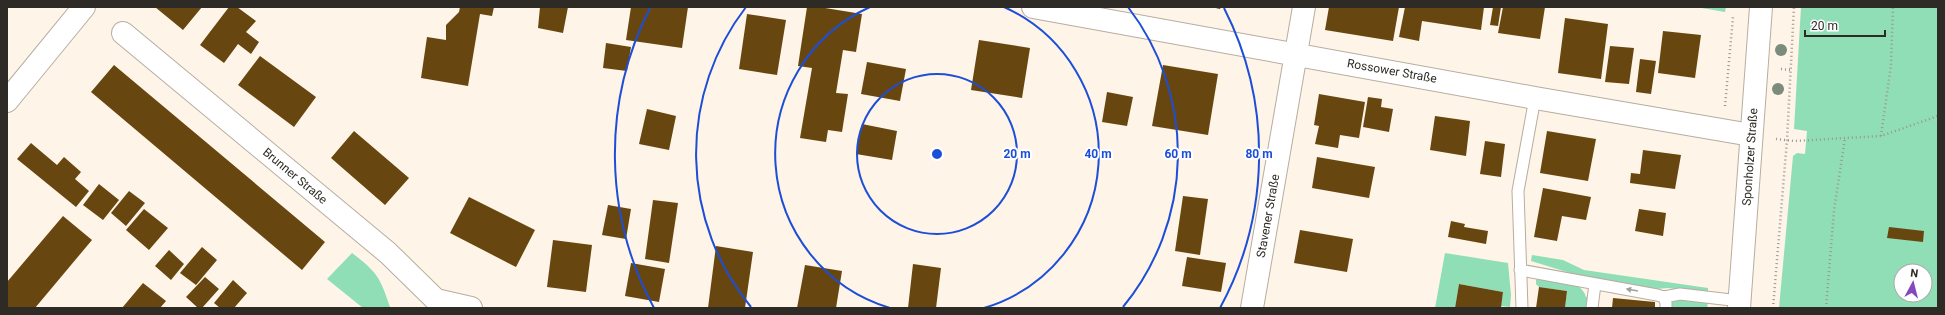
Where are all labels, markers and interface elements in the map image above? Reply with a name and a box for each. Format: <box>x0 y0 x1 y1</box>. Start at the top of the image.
scale bar <box>1805 12 1885 38</box>
text: 20 m <box>1811 19 1838 33</box>
street label: Rossower Straße <box>1346 56 1438 86</box>
street label: Sponholzer Straße <box>1740 108 1760 206</box>
street label: Brunner Straße <box>260 145 330 207</box>
centre of rings <box>930 147 944 161</box>
text: 20 m <box>1003 147 1031 161</box>
text: 40 m <box>1084 147 1112 161</box>
text: 60 m <box>1164 147 1192 161</box>
text: 80 m <box>1245 147 1273 161</box>
street label: Stavener Straße <box>1254 173 1282 259</box>
north arrow <box>1893 263 1933 303</box>
text: N <box>1910 267 1919 281</box>
one-way arrow <box>1626 287 1638 293</box>

